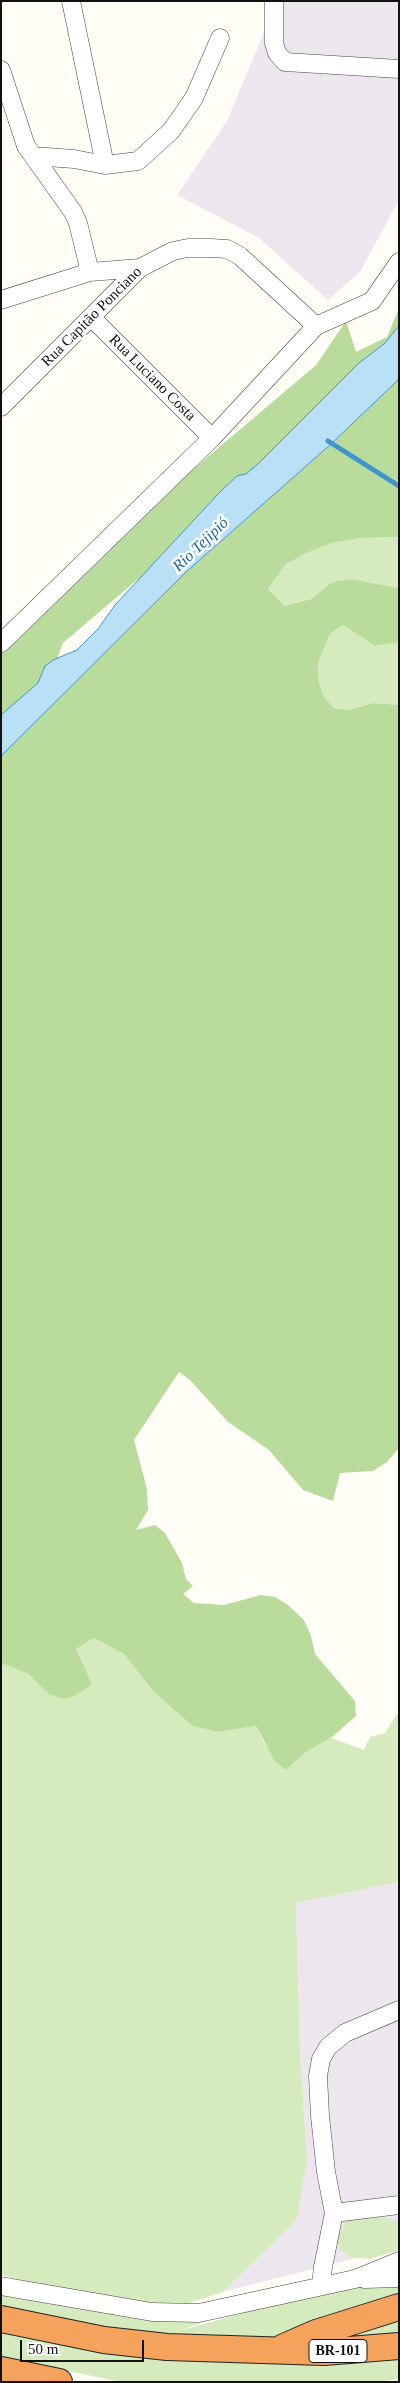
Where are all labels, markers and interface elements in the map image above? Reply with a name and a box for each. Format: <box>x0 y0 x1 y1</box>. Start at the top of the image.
street label: Rua Capitão Ponciano <box>38 263 146 371</box>
street label: Rua Luciano Costa <box>105 331 199 425</box>
water label: Rio Tejipió <box>169 514 233 576</box>
scale bar <box>22 2330 146 2362</box>
road number: BR-101 <box>309 2340 367 2362</box>
text: 50 m <box>28 2341 58 2357</box>

